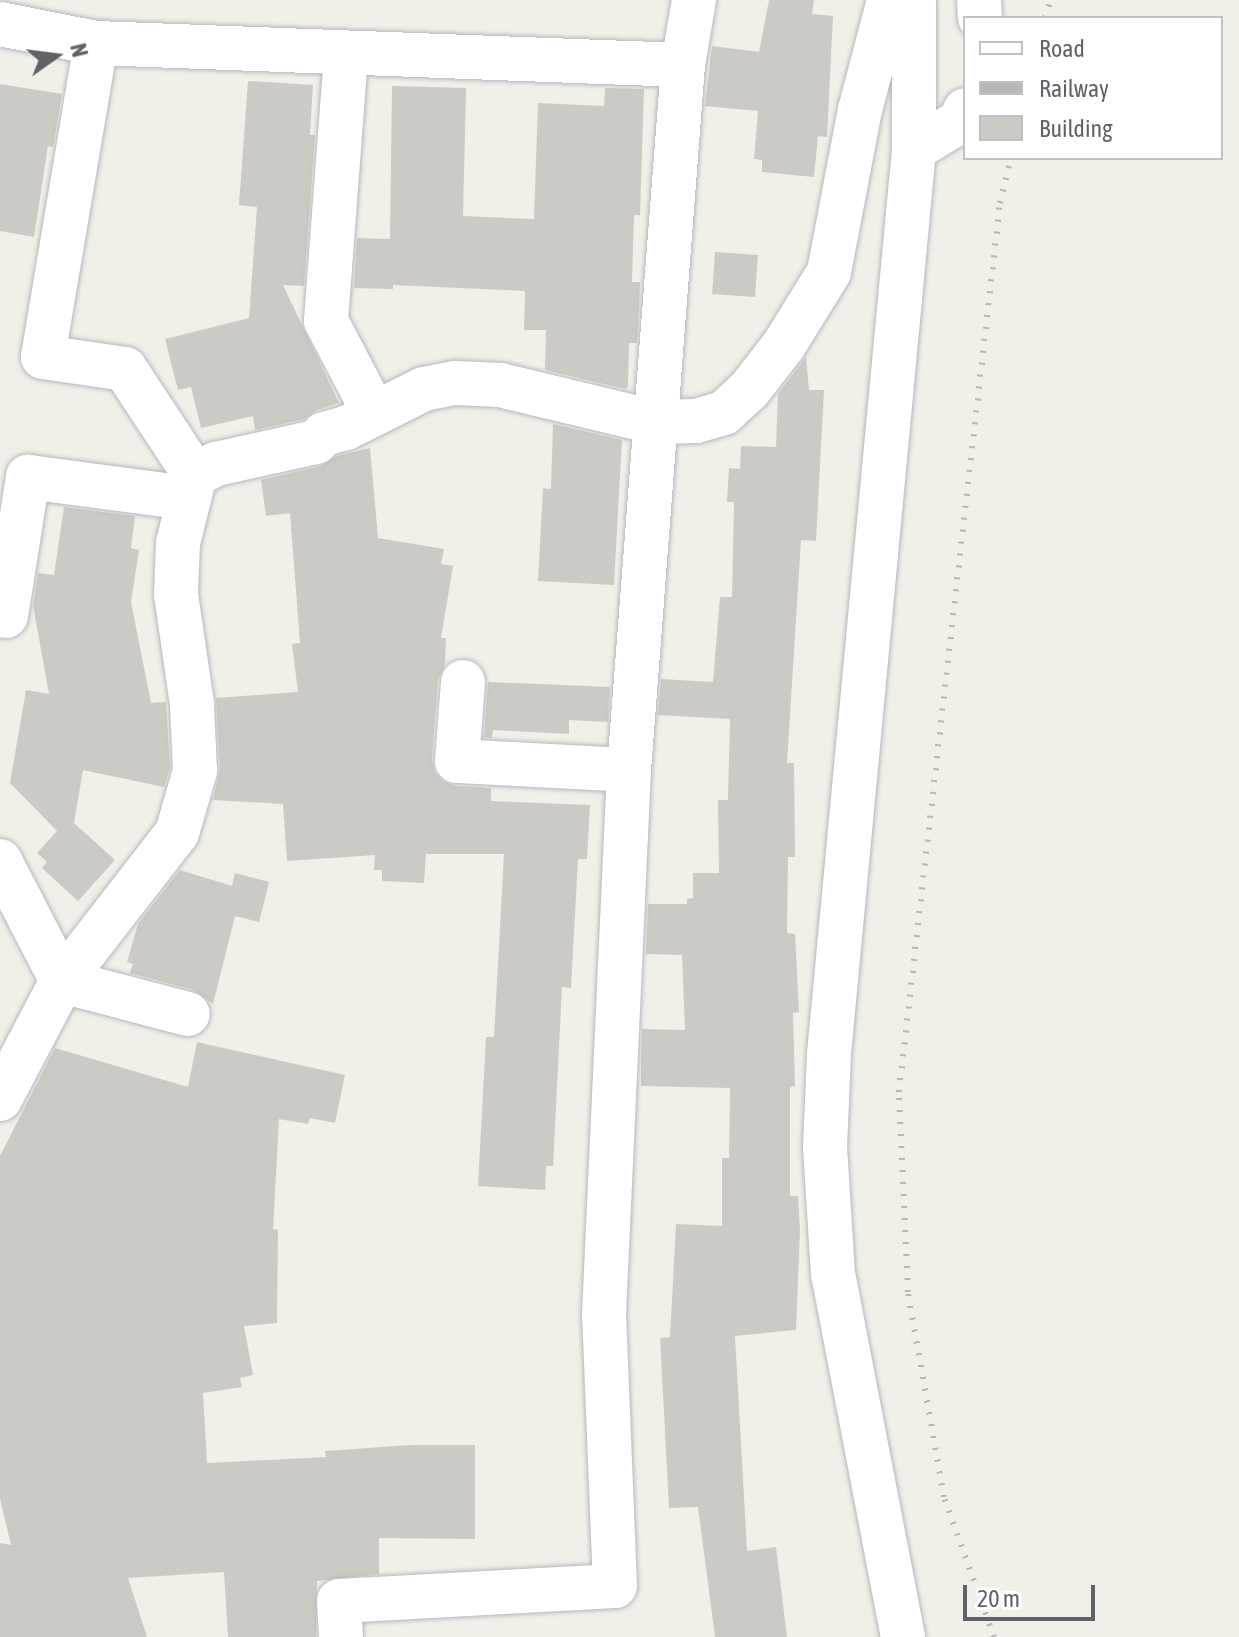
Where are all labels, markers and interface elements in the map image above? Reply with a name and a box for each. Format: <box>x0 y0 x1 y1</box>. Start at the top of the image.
north arrow <box>16 16 96 96</box>
legend <box>963 16 1223 160</box>
text: Road <box>1039 35 1085 62</box>
text: N <box>65 41 93 60</box>
text: Railway <box>1039 75 1109 102</box>
text: Building <box>1039 115 1112 142</box>
scale bar <box>967 1569 1099 1619</box>
text: 20 m <box>977 1585 1020 1612</box>

